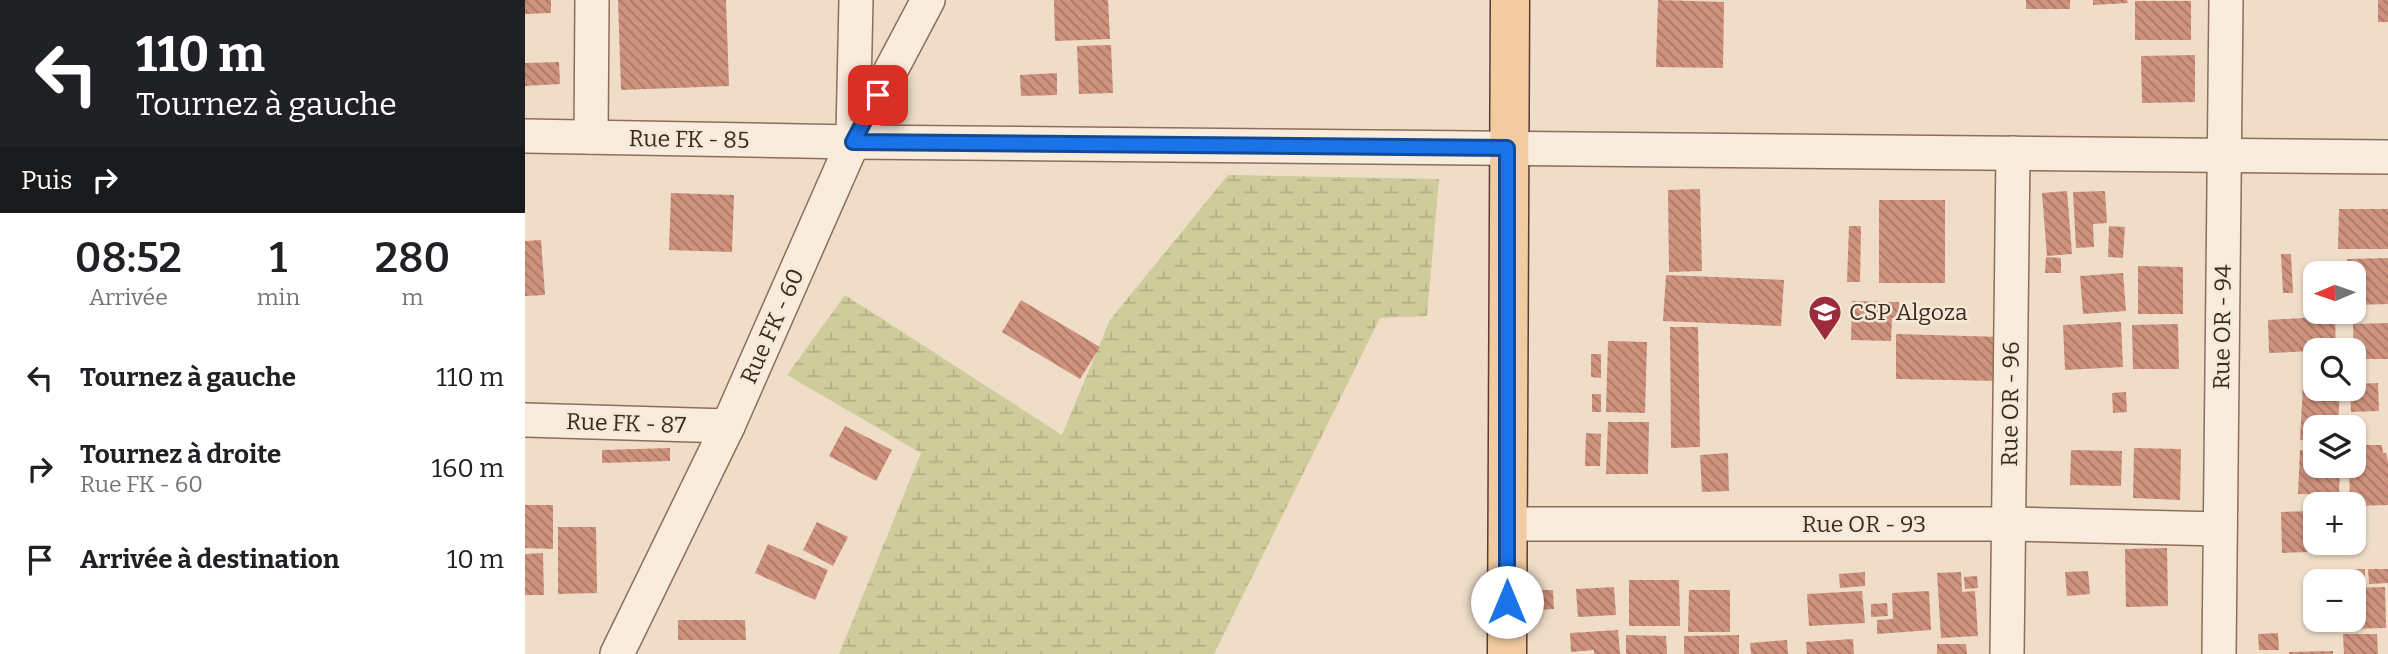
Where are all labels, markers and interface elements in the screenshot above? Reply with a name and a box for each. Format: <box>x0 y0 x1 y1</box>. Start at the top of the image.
text: 110 m <box>136 25 265 84</box>
icon: left <box>21 28 112 119</box>
pin <box>848 65 908 125</box>
icon: arrive <box>859 76 897 114</box>
text: Tournez à gauche <box>136 85 397 123</box>
street label: Rue FK - 85 <box>628 124 750 154</box>
icon: right <box>86 161 124 199</box>
text: Puis <box>21 165 72 196</box>
text: 08:52 <box>75 233 182 283</box>
text: 1 <box>269 233 287 283</box>
text: 280 <box>375 233 450 283</box>
north arrow <box>2303 261 2366 324</box>
map controls <box>2303 261 2366 632</box>
street label: Rue FK - 60 <box>734 264 810 388</box>
street label: Rue OR - 94 <box>2207 264 2237 390</box>
text: Arrivée <box>89 283 168 311</box>
text: min <box>257 283 300 311</box>
text: m <box>402 283 423 311</box>
school or university icon: CSP Algoza <box>1806 293 1844 342</box>
place label: CSP Algoza <box>1849 298 1968 326</box>
button: search <box>2303 338 2366 401</box>
street label: Rue OR - 96 <box>1995 341 2025 467</box>
icon: left <box>21 359 59 397</box>
text: Tournez à gauche <box>80 362 296 393</box>
text: 110 m <box>436 362 504 393</box>
street label: Rue FK - 87 <box>566 407 687 439</box>
button: layers <box>2303 415 2366 478</box>
text: Tournez à droite <box>80 439 281 470</box>
icon: right <box>21 450 59 488</box>
text: 160 m <box>432 453 504 484</box>
text: Rue FK - 60 <box>80 470 203 498</box>
button: + <box>2303 492 2366 555</box>
street label: Rue OR - 93 <box>1802 510 1926 538</box>
icon: arrive <box>21 541 59 579</box>
text: Arrivée à destination <box>80 544 339 575</box>
text: 10 m <box>447 544 504 575</box>
position arrow <box>1470 565 1544 639</box>
button: − <box>2303 569 2366 632</box>

